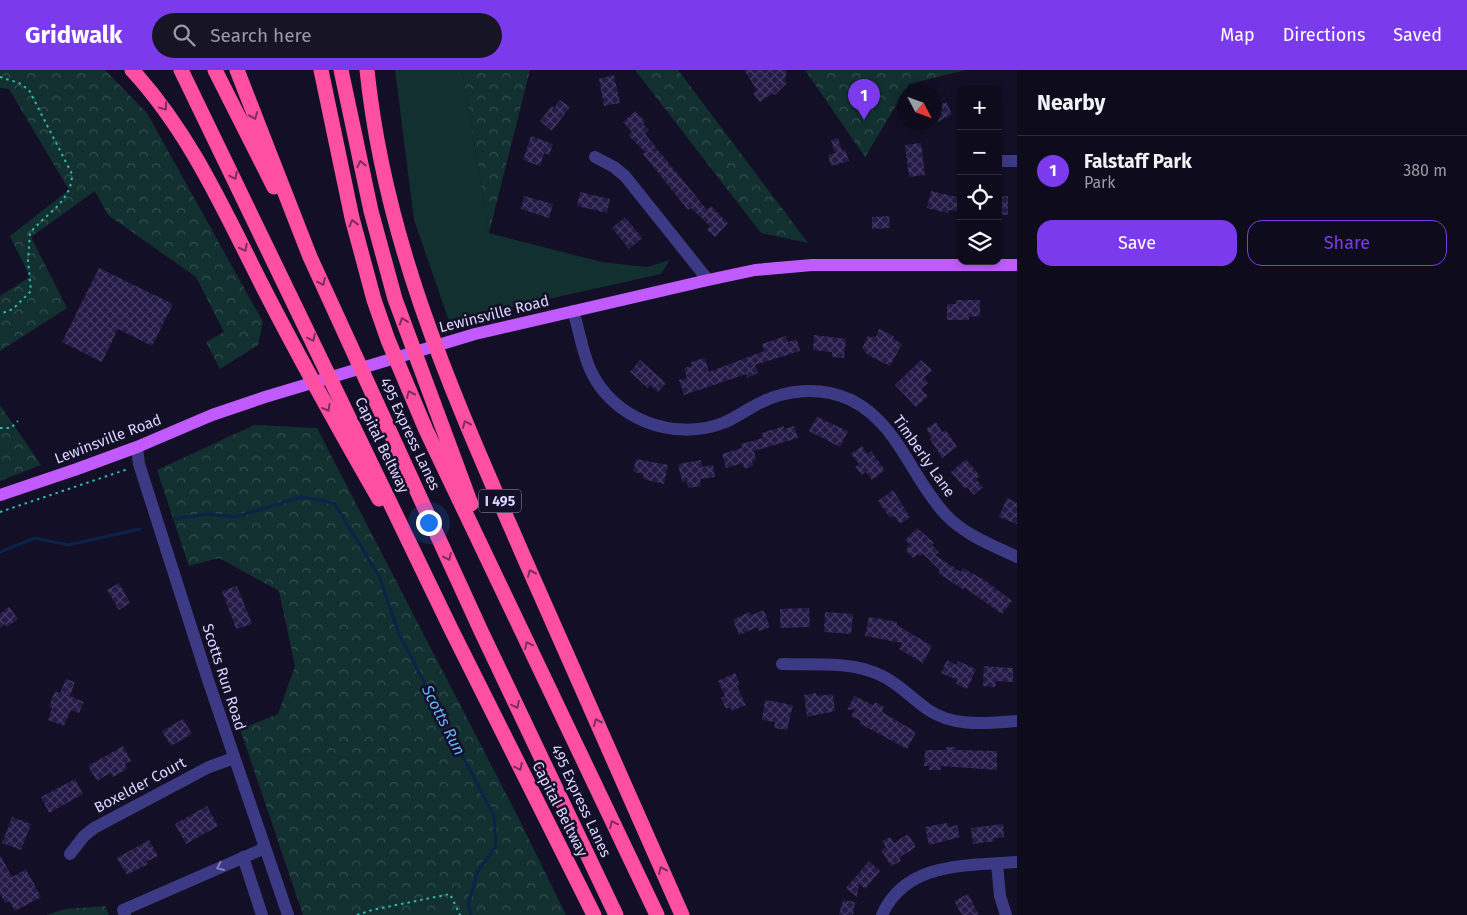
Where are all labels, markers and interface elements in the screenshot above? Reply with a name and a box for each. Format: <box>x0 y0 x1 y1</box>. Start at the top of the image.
search box <box>152 13 502 58</box>
text: Gridwalk <box>25 21 122 49</box>
icon: search <box>170 21 198 49</box>
text: Search here <box>210 24 312 47</box>
text: Map <box>1220 24 1255 46</box>
text: Directions <box>1283 24 1365 46</box>
text: Saved <box>1393 24 1442 46</box>
pin: 1 <box>848 79 880 120</box>
north arrow <box>897 85 942 130</box>
map controls <box>957 85 1002 265</box>
button: + <box>957 85 1002 130</box>
text: Nearby <box>1037 90 1105 116</box>
one-way arrow <box>158 101 166 110</box>
one-way arrow <box>249 111 259 119</box>
button: − <box>957 130 1002 175</box>
text: Falstaff Park <box>1084 150 1192 173</box>
one-way arrow <box>356 160 367 168</box>
text: 1 <box>1049 161 1057 180</box>
text: 380 m <box>1403 161 1447 180</box>
one-way arrow <box>227 171 238 180</box>
text: Park <box>1084 173 1116 192</box>
button: locate <box>957 175 1002 220</box>
one-way arrow <box>348 219 359 228</box>
button: layers <box>957 220 1002 265</box>
button: Save <box>1037 220 1237 266</box>
button: Share <box>1247 220 1447 266</box>
one-way arrow <box>237 243 248 252</box>
one-way arrow <box>316 277 326 286</box>
street label: Lewinsville Road <box>437 292 551 336</box>
one-way arrow <box>399 317 409 326</box>
one-way arrow <box>306 333 316 342</box>
street label: 495 Express Lanes <box>376 375 444 493</box>
one-way arrow <box>405 390 416 399</box>
street label: Capital Beltway <box>351 394 413 496</box>
one-way arrow <box>321 402 331 411</box>
street label: Lewinsville Road <box>52 410 164 468</box>
street label: Timberly Lane <box>889 412 959 500</box>
one-way arrow <box>461 420 472 429</box>
road number: I 495 <box>479 490 521 512</box>
your location <box>416 510 442 536</box>
one-way arrow <box>441 552 452 561</box>
one-way arrow <box>527 569 538 578</box>
street label: Scotts Run Road <box>198 622 250 732</box>
one-way arrow <box>524 641 534 650</box>
water label: Scotts Run <box>417 681 469 758</box>
one-way arrow <box>510 700 520 709</box>
one-way arrow <box>592 718 603 727</box>
street label: 495 Express Lanes <box>547 742 615 860</box>
street label: Boxelder Court <box>91 753 189 817</box>
street label: Capital Beltway <box>528 758 592 860</box>
one-way arrow <box>513 762 523 771</box>
one-way arrow <box>609 820 619 829</box>
one-way arrow <box>216 861 225 871</box>
one-way arrow <box>658 866 669 875</box>

